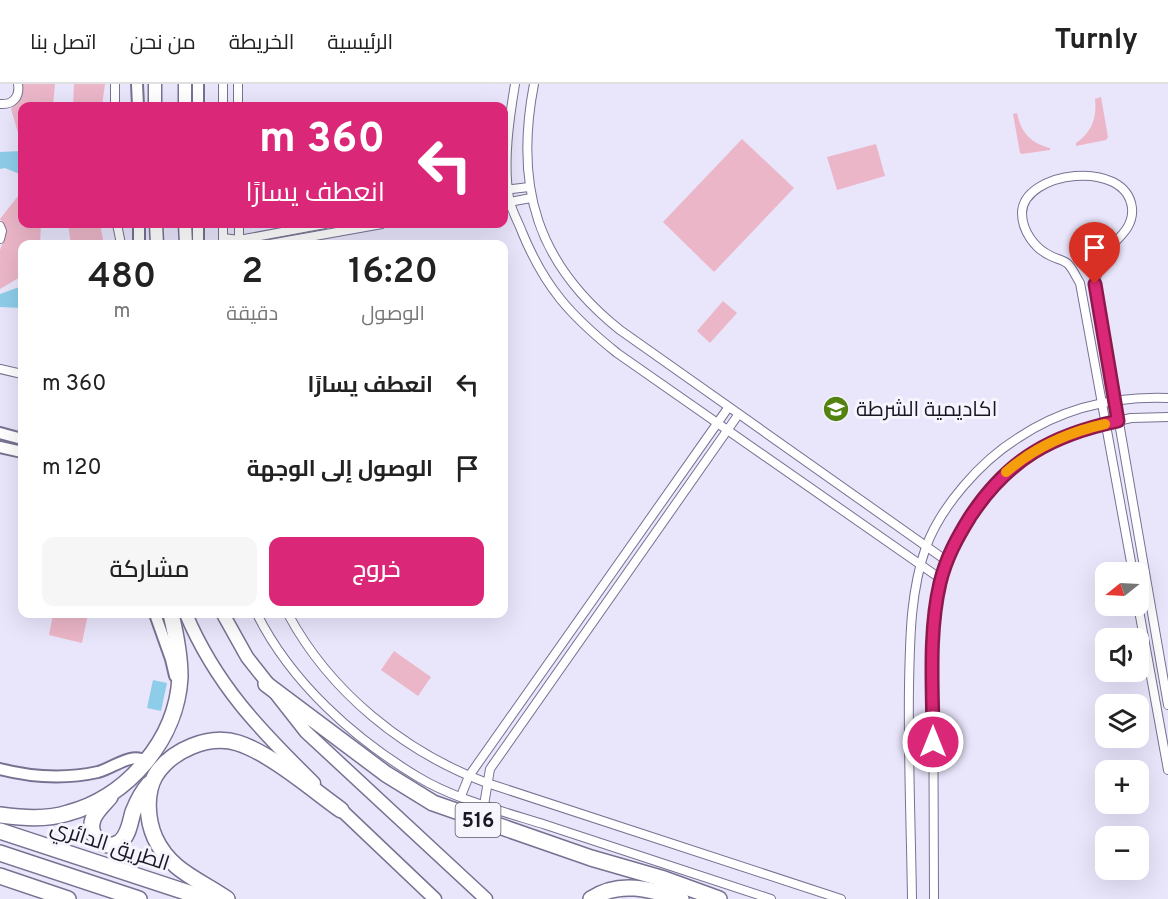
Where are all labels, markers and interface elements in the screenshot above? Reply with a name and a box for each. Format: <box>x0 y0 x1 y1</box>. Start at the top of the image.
text: Turnly <box>1054 23 1138 59</box>
text: اتصل بنا <box>30 30 97 57</box>
text: من نحن <box>130 30 196 57</box>
text: الخريطة <box>229 30 294 57</box>
text: الرئيسية <box>327 30 393 57</box>
text: 360 m <box>259 114 385 167</box>
icon: left <box>406 126 484 204</box>
text: انعطف يسارًا <box>246 177 385 211</box>
pin <box>1069 222 1120 284</box>
icon: arrive <box>1078 231 1111 264</box>
text: 2 <box>241 250 263 296</box>
text: 16:20 <box>348 250 438 296</box>
text: 480 <box>88 255 156 301</box>
text: m <box>114 299 131 325</box>
text: دقيقة <box>226 302 278 328</box>
text: الوصول <box>361 302 425 328</box>
icon: left <box>451 368 484 401</box>
text: 360 m <box>42 371 106 398</box>
text: انعطف يسارًا <box>308 373 433 400</box>
school or university icon: اكاديمية الشرطة <box>821 394 851 424</box>
place label: اكاديمية الشرطة <box>856 397 997 424</box>
icon: arrive <box>451 452 484 485</box>
text: 120 m <box>42 455 102 482</box>
text: الوصول إلى الوجهة <box>247 457 433 484</box>
button: مشاركة <box>42 537 257 606</box>
button: خروج <box>269 537 484 606</box>
north arrow <box>1095 562 1149 616</box>
map controls <box>1095 562 1149 880</box>
button: sound <box>1095 628 1149 682</box>
button: layers <box>1095 694 1149 748</box>
position arrow <box>901 710 965 774</box>
button: + <box>1095 760 1149 814</box>
road number: 516 <box>456 803 500 837</box>
street label: الطريق الدائري <box>46 815 172 879</box>
button: − <box>1095 826 1149 880</box>

